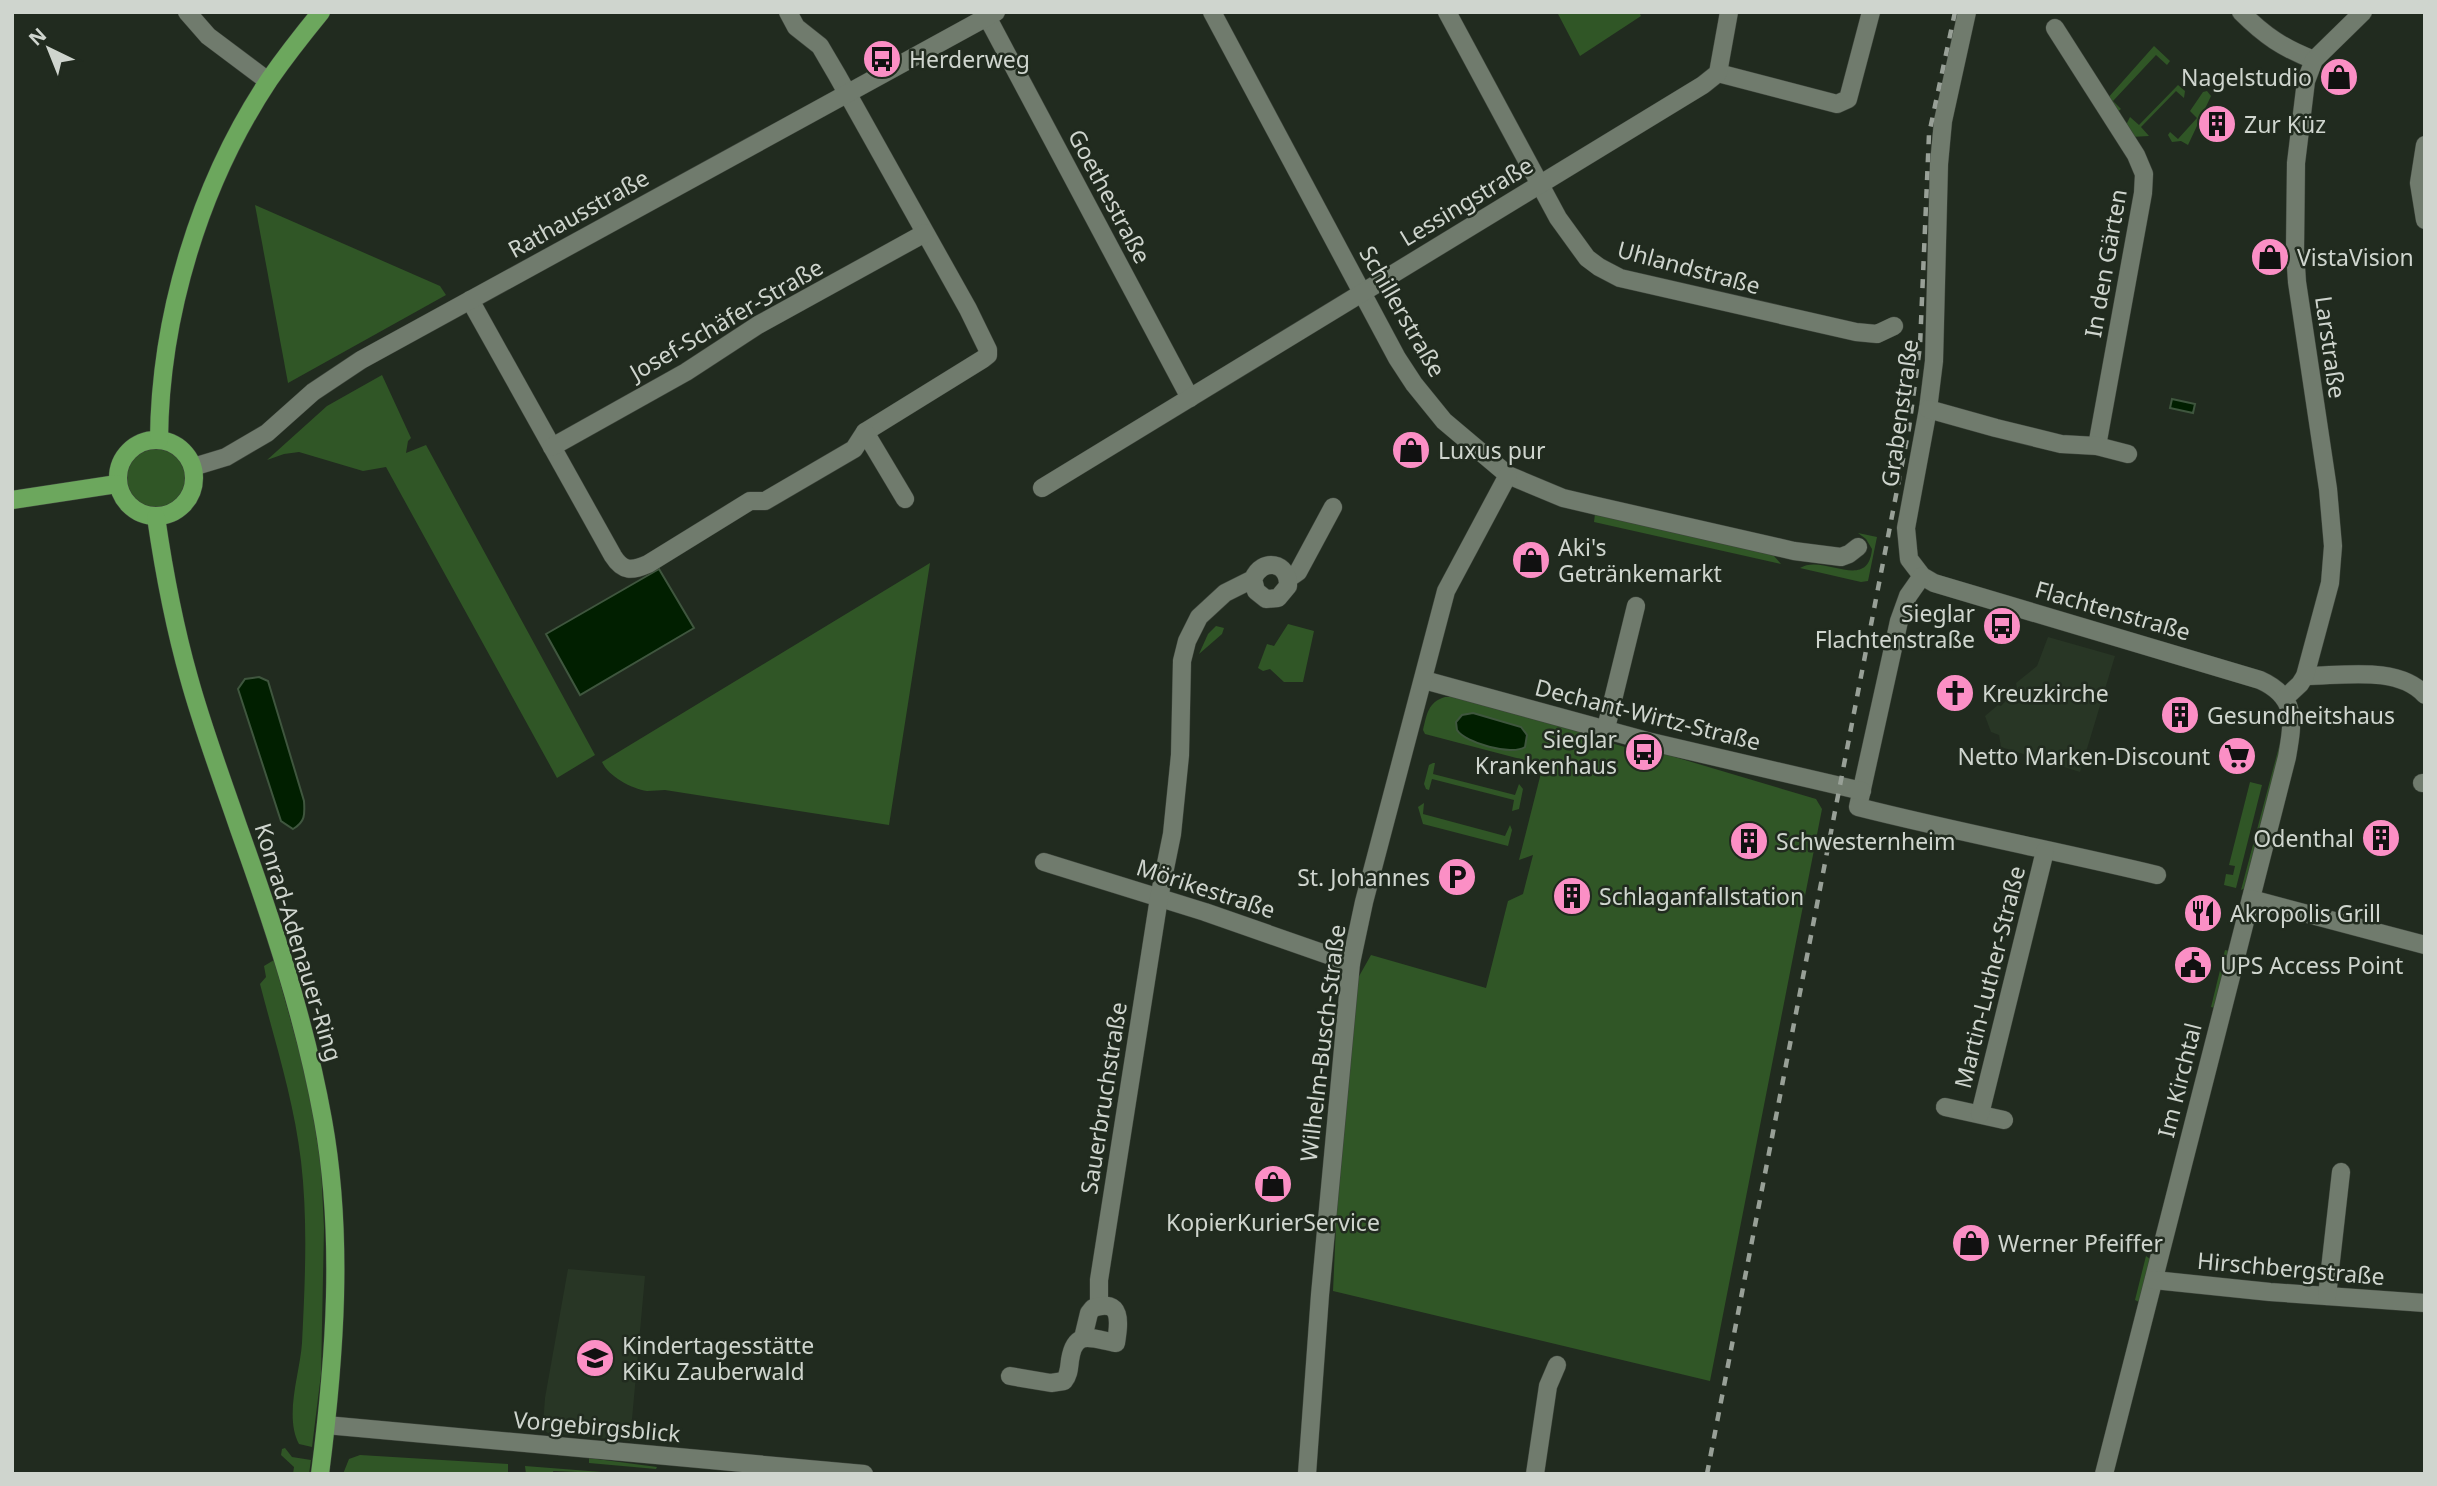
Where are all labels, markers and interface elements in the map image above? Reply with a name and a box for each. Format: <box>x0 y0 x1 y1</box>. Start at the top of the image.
north arrow <box>14 14 84 84</box>
text: N <box>23 22 52 51</box>
bus stop icon: Herderweg <box>861 38 903 80</box>
place label: Herderweg <box>909 43 1030 75</box>
shop icon: Nagelstudio <box>2318 56 2360 98</box>
place label: Nagelstudio <box>2181 61 2312 93</box>
building icon: Zur Küz <box>2196 103 2238 145</box>
place label: Zur Küz <box>2244 108 2326 140</box>
street label: Goethestraße <box>1061 123 1159 269</box>
street label: Lessingstraße <box>1393 149 1539 253</box>
street label: Rathausstraße <box>502 161 654 265</box>
street label: In den Gärten <box>2076 186 2134 340</box>
street label: Uhlandstraße <box>1614 233 1764 301</box>
shop icon: VistaVision <box>2249 236 2291 278</box>
street label: Schillerstraße <box>1352 239 1454 383</box>
place label: VistaVision <box>2297 241 2414 273</box>
street label: Josef-Schäfer-Straße <box>622 251 829 388</box>
street label: Larstraße <box>2308 294 2354 400</box>
street label: Grabenstraße <box>1873 337 1925 489</box>
shop icon: Luxus pur <box>1390 429 1432 471</box>
place label: Luxus pur <box>1438 434 1546 466</box>
place label: Aki's Getränkemarkt <box>1558 531 1722 589</box>
shop icon: Aki's Getränkemarkt <box>1510 539 1552 581</box>
street label: Flachtenstraße <box>2032 573 2194 647</box>
place label: Sieglar Flachtenstraße <box>1815 597 1975 655</box>
bus stop icon: Sieglar Flachtenstraße <box>1981 605 2023 647</box>
street label: Dechant-Wirtz-Straße <box>1532 670 1764 758</box>
church icon: Kreuzkirche <box>1934 672 1976 714</box>
place label: Kreuzkirche <box>1982 677 2109 709</box>
building icon: Gesundheitshaus <box>2159 694 2201 736</box>
place label: Gesundheitshaus <box>2207 699 2395 731</box>
place label: Sieglar Krankenhaus <box>1475 723 1617 781</box>
bus stop icon: Sieglar Krankenhaus <box>1623 731 1665 773</box>
supermarket icon: Netto Marken-Discount <box>2216 735 2258 777</box>
place label: Netto Marken-Discount <box>1957 740 2210 772</box>
building icon: Odenthal <box>2360 817 2402 859</box>
street label: Konrad-Adenauer-Ring <box>248 819 350 1065</box>
building icon: Schwesternheim <box>1728 820 1770 862</box>
place label: Odenthal <box>2253 822 2354 854</box>
place label: Schwesternheim <box>1776 825 1956 857</box>
street label: Mörikestraße <box>1132 851 1280 925</box>
parking icon: St. Johannes <box>1436 856 1478 898</box>
place label: St. Johannes <box>1297 861 1430 893</box>
street label: Martin-Luther-Straße <box>1946 862 2032 1092</box>
building icon: Schlaganfallstation <box>1551 875 1593 917</box>
place label: Schlaganfallstation <box>1599 880 1804 912</box>
restaurant icon: Akropolis Grill <box>2182 892 2224 934</box>
place label: Akropolis Grill <box>2230 897 2381 929</box>
street label: Wilhelm-Busch-Straße <box>1292 923 1352 1163</box>
public building icon: UPS Access Point <box>2172 944 2214 986</box>
place label: UPS Access Point <box>2220 949 2403 981</box>
street label: Sauerbruchstraße <box>1072 1000 1134 1196</box>
street label: Im Kirchtal <box>2149 1019 2209 1141</box>
shop icon: KopierKurierService <box>1252 1163 1294 1205</box>
place label: KopierKurierService <box>1166 1206 1380 1238</box>
shop icon: Werner Pfeiffer <box>1950 1222 1992 1264</box>
place label: Werner Pfeiffer <box>1998 1227 2164 1259</box>
street label: Hirschbergstraße <box>2196 1244 2386 1292</box>
place label: Kindertagesstätte KiKu Zauberwald <box>622 1329 814 1387</box>
school or university icon: Kindertagesstätte KiKu Zauberwald <box>574 1337 616 1379</box>
street label: Vorgebirgsblick <box>512 1403 683 1449</box>

